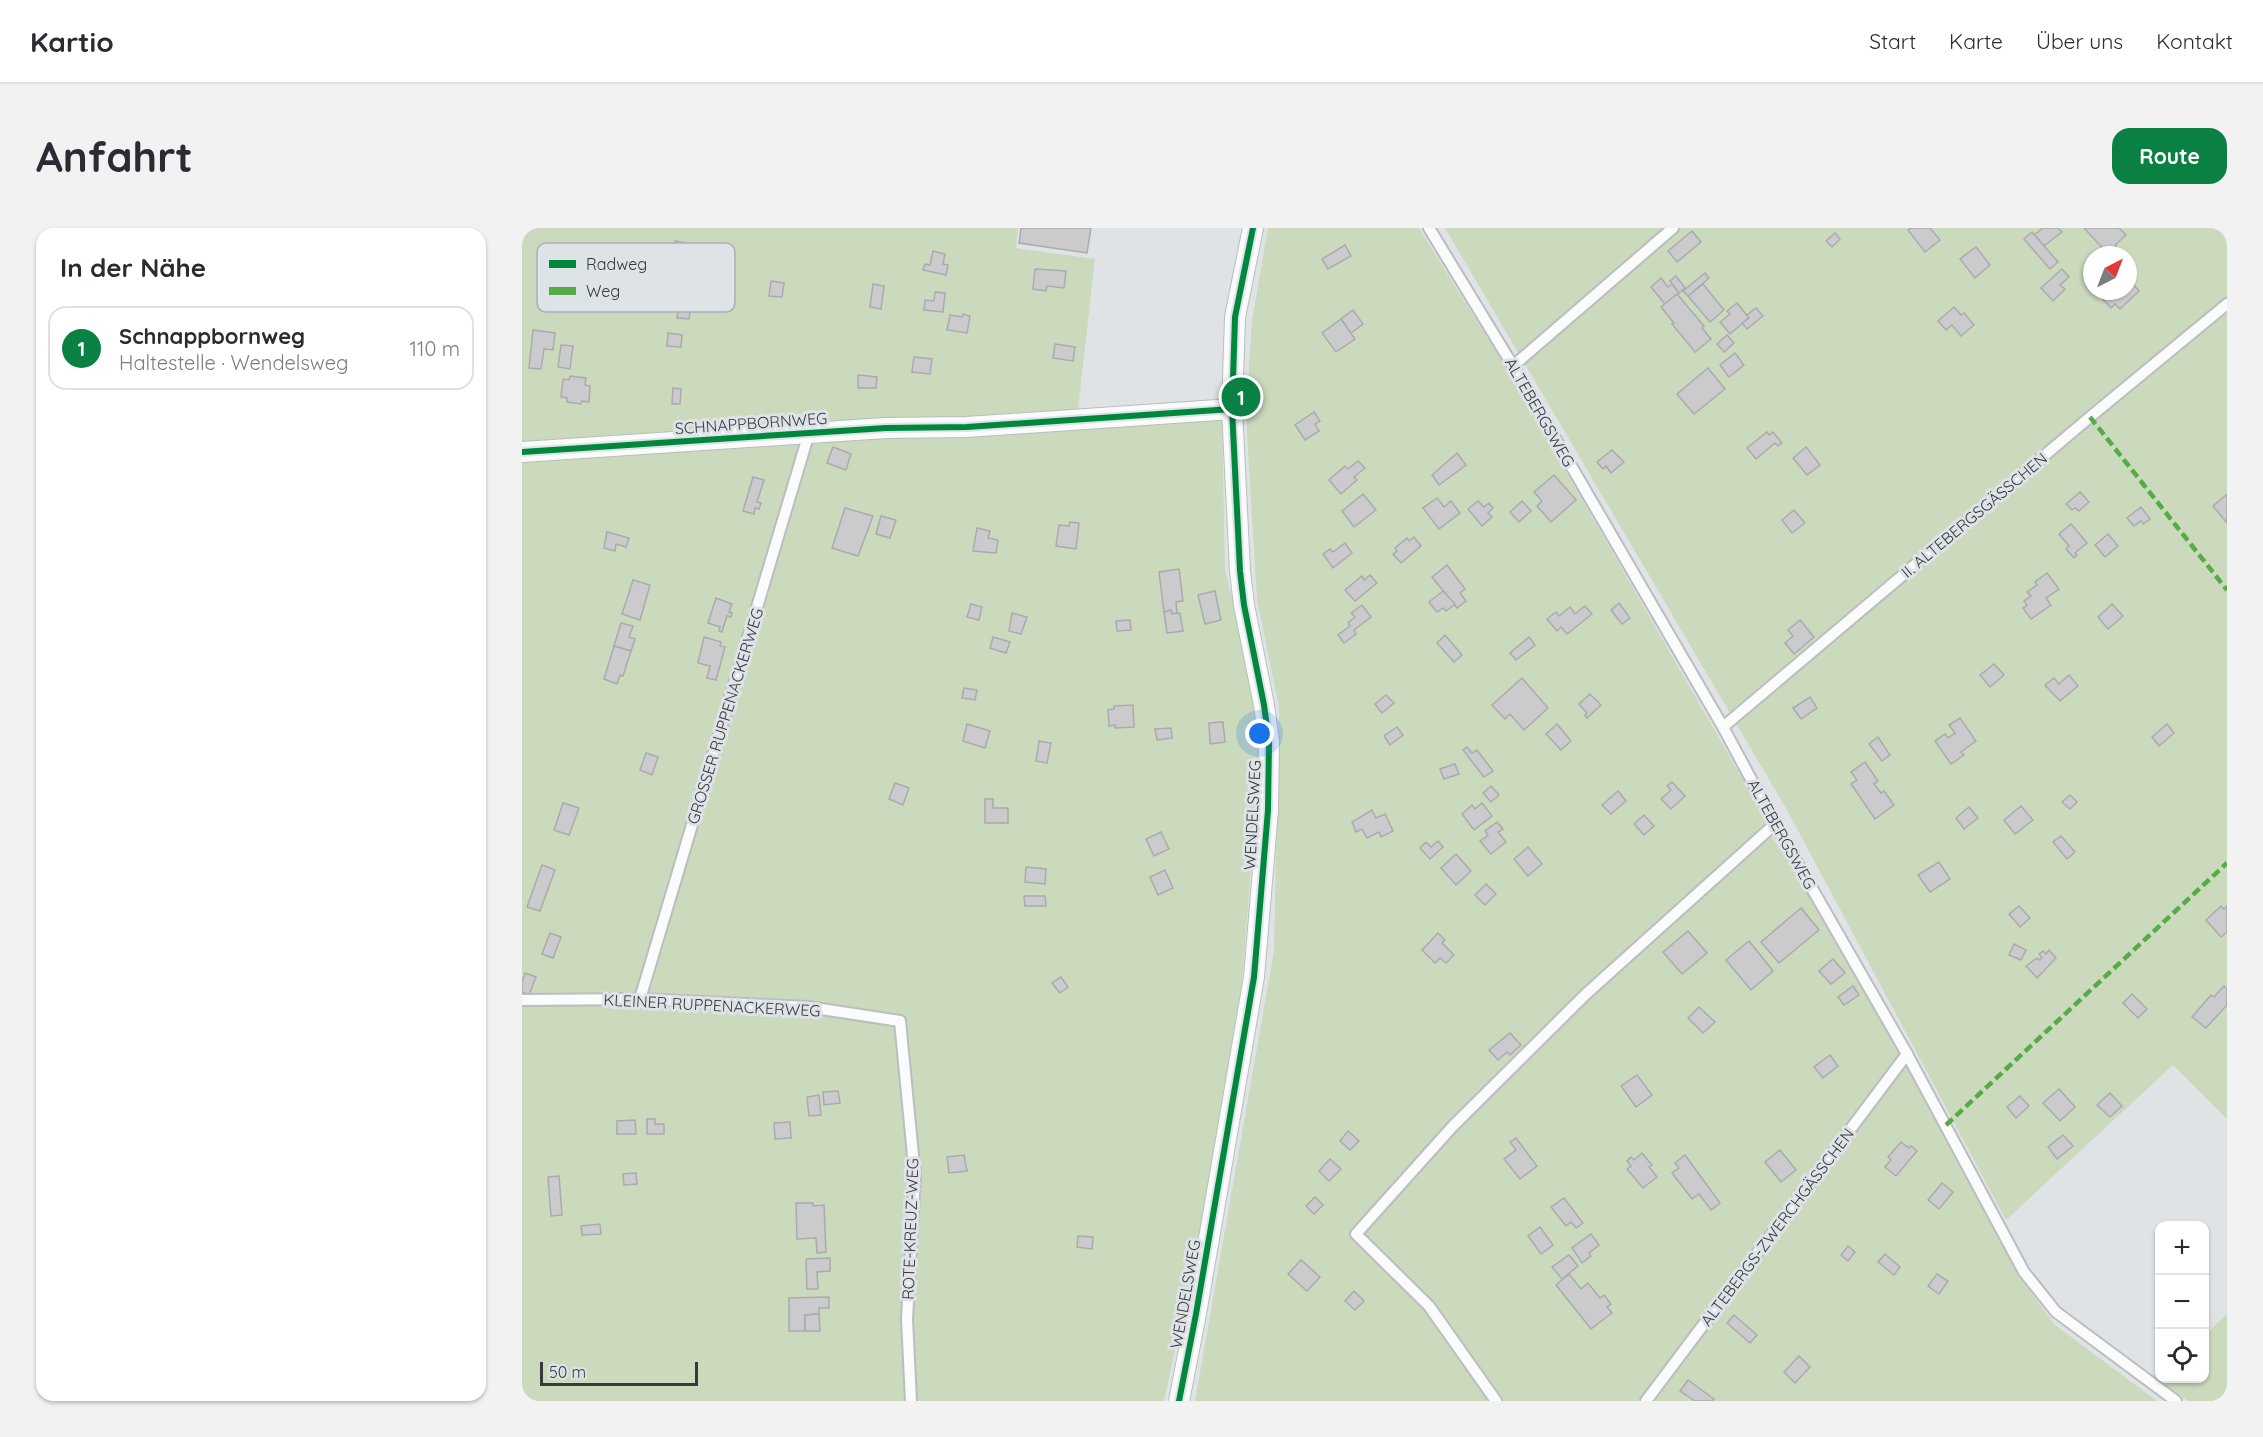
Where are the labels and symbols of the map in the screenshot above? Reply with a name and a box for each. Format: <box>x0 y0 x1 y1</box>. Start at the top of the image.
legend <box>537 243 735 312</box>
north arrow <box>2083 246 2137 300</box>
text: Radweg <box>586 254 647 274</box>
text: Weg <box>586 281 620 301</box>
street label: ALTEBERGSWEG <box>1501 354 1579 470</box>
pin: 1 <box>1222 374 1260 420</box>
street label: SCHNAPPBORNWEG <box>674 408 828 438</box>
street label: II. ALTEBERGSGÄSSCHEN <box>1897 448 2051 582</box>
street label: GROSSER RUPPENACKERWEG <box>683 606 767 826</box>
your location <box>1245 719 1274 748</box>
street label: WENDELSWEG <box>1239 760 1265 870</box>
street label: ALTEBERGSWEG <box>1744 776 1820 892</box>
street label: KLEINER RUPPENACKERWEG <box>603 989 821 1021</box>
street label: ALTEBERGS-ZWERCHGÄSSCHEN <box>1696 1124 1858 1330</box>
street label: ROTE-KREUZ-WEG <box>898 1158 922 1300</box>
street label: WENDELSWEG <box>1166 1238 1204 1350</box>
scale bar <box>540 1359 698 1386</box>

